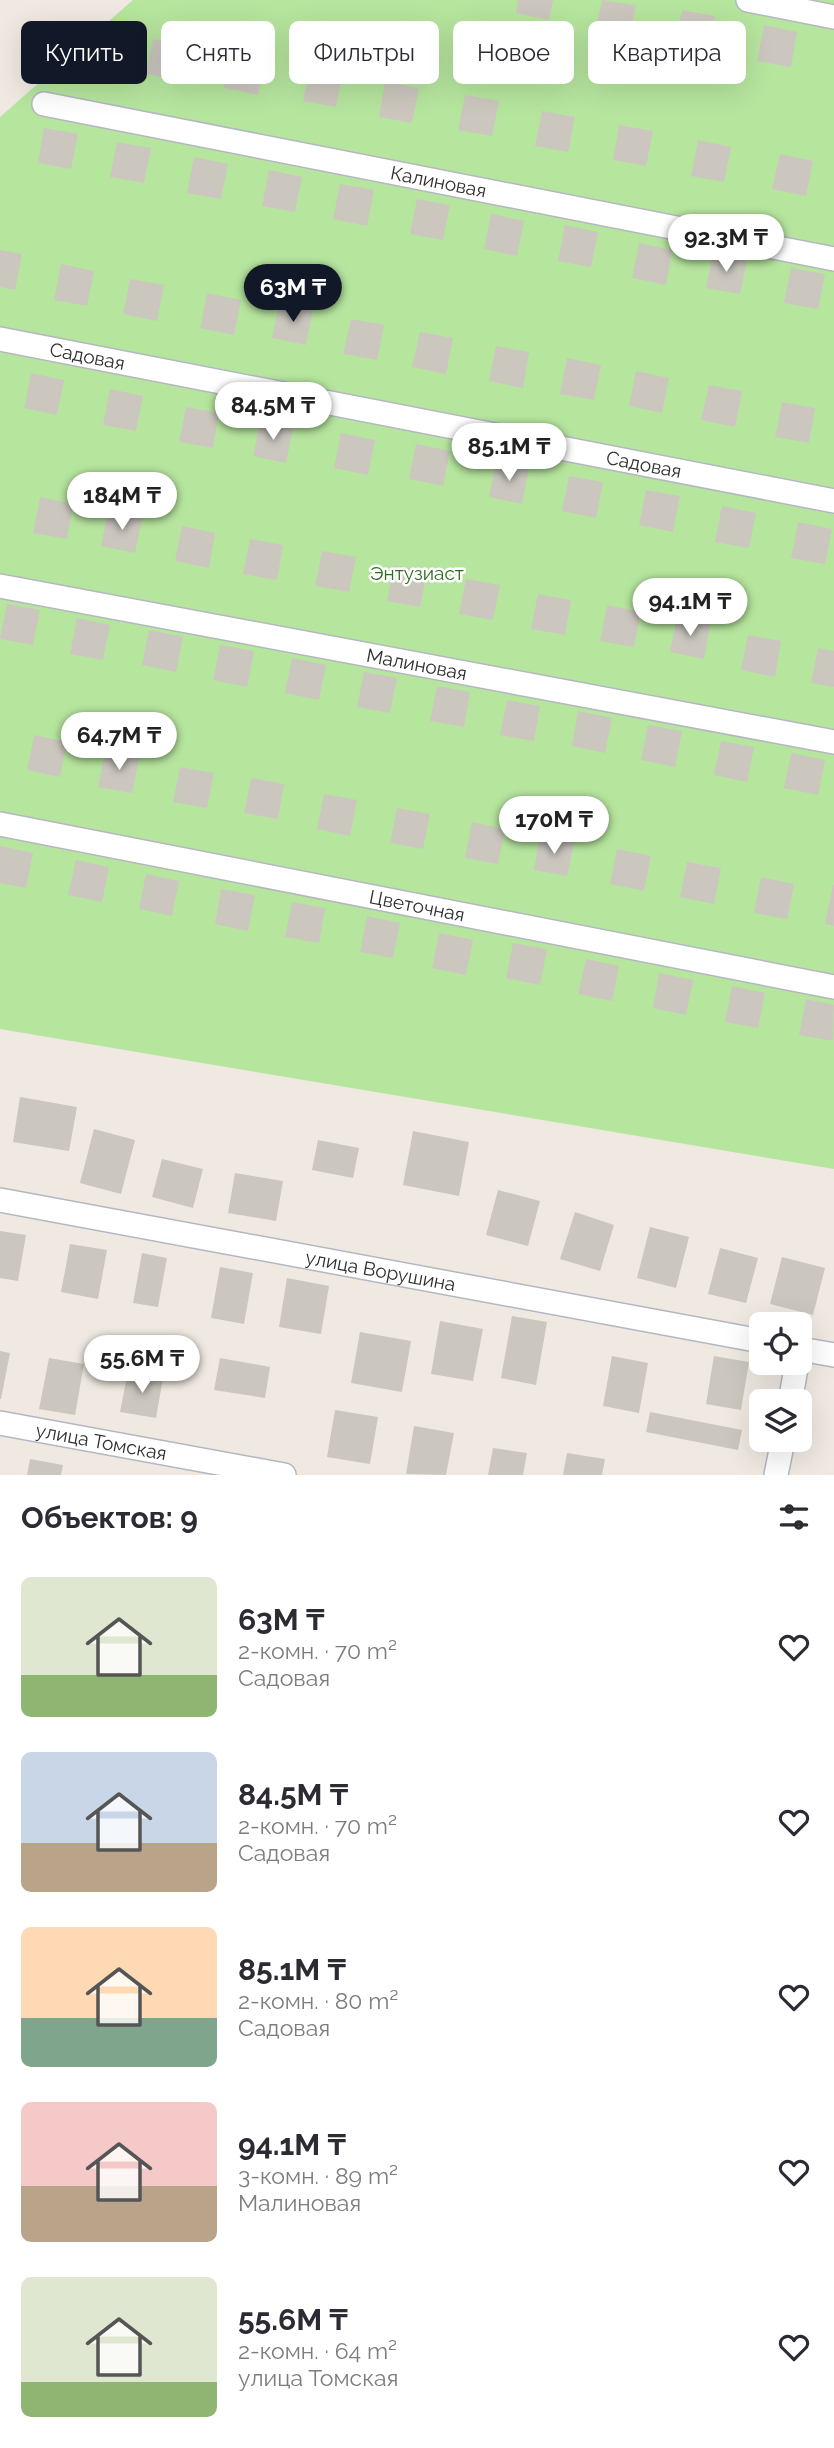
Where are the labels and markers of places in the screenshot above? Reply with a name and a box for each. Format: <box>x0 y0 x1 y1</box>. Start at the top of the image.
pin: 92.3M ₸ <box>661 215 791 274</box>
pin: 63M ₸ <box>244 264 342 324</box>
pin: 84.5M ₸ <box>208 382 338 442</box>
pin: 85.1M ₸ <box>444 424 574 483</box>
pin: 184M ₸ <box>65 472 179 532</box>
pin: 94.1M ₸ <box>625 578 755 638</box>
pin: 64.7M ₸ <box>54 712 184 772</box>
pin: 170M ₸ <box>497 796 611 856</box>
pin: 55.6M ₸ <box>77 1336 207 1395</box>

